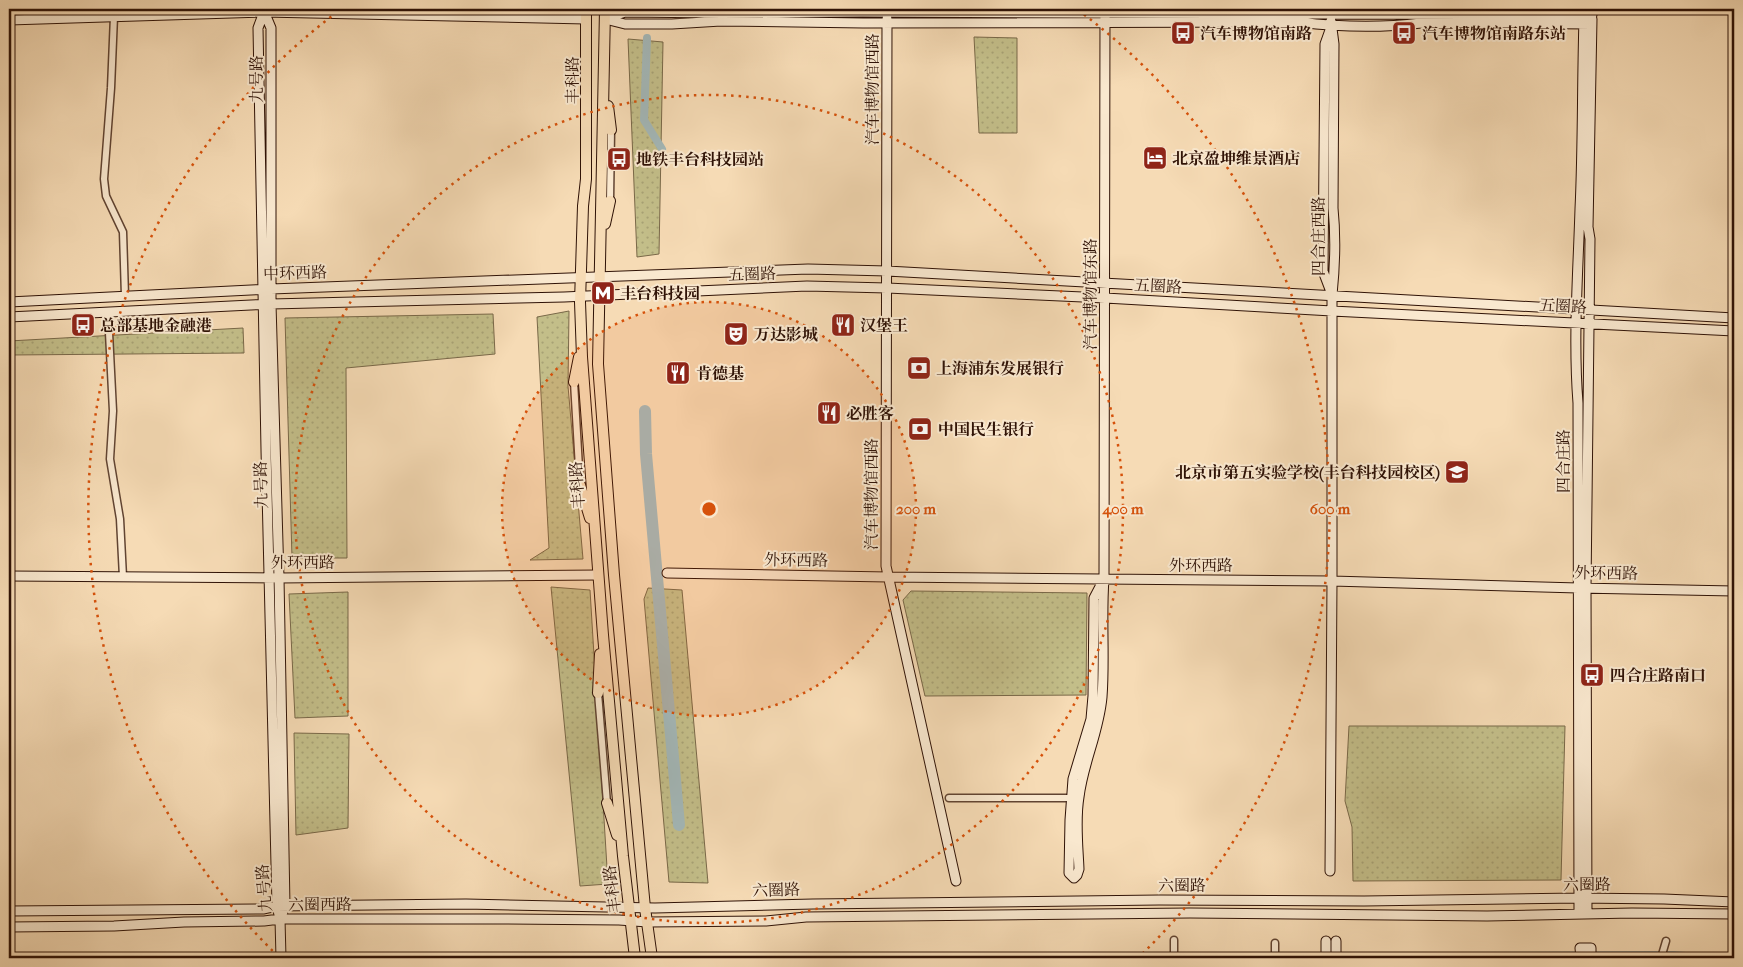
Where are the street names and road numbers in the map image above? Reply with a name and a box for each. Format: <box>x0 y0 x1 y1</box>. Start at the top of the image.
street label: 汽车博物馆西路 <box>863 33 882 145</box>
street label: 九号路 <box>247 55 266 103</box>
street label: 丰科路 <box>563 56 582 104</box>
street label: 四合庄西路 <box>1309 196 1328 276</box>
street label: 汽车博物馆东路 <box>1081 238 1100 350</box>
street label: 中环西路 <box>263 262 327 284</box>
street label: 五圈路 <box>728 264 776 284</box>
street label: 五圈路 <box>1134 275 1182 297</box>
street label: 五圈路 <box>1539 295 1587 317</box>
street label: 四合庄路 <box>1554 429 1573 493</box>
street label: 汽车博物馆西路 <box>862 438 881 550</box>
street label: 丰科路 <box>566 460 588 510</box>
street label: 九号路 <box>251 461 271 509</box>
street label: 外环西路 <box>764 550 828 570</box>
street label: 外环西路 <box>271 553 335 572</box>
street label: 外环西路 <box>1169 556 1233 575</box>
street label: 外环西路 <box>1574 563 1638 583</box>
street label: 九号路 <box>252 863 276 913</box>
street label: 丰科路 <box>600 864 624 914</box>
street label: 六圈路 <box>1563 875 1611 894</box>
street label: 六圈路 <box>1158 876 1206 895</box>
street label: 六圈路 <box>752 880 800 900</box>
street label: 六圈西路 <box>288 895 352 914</box>

